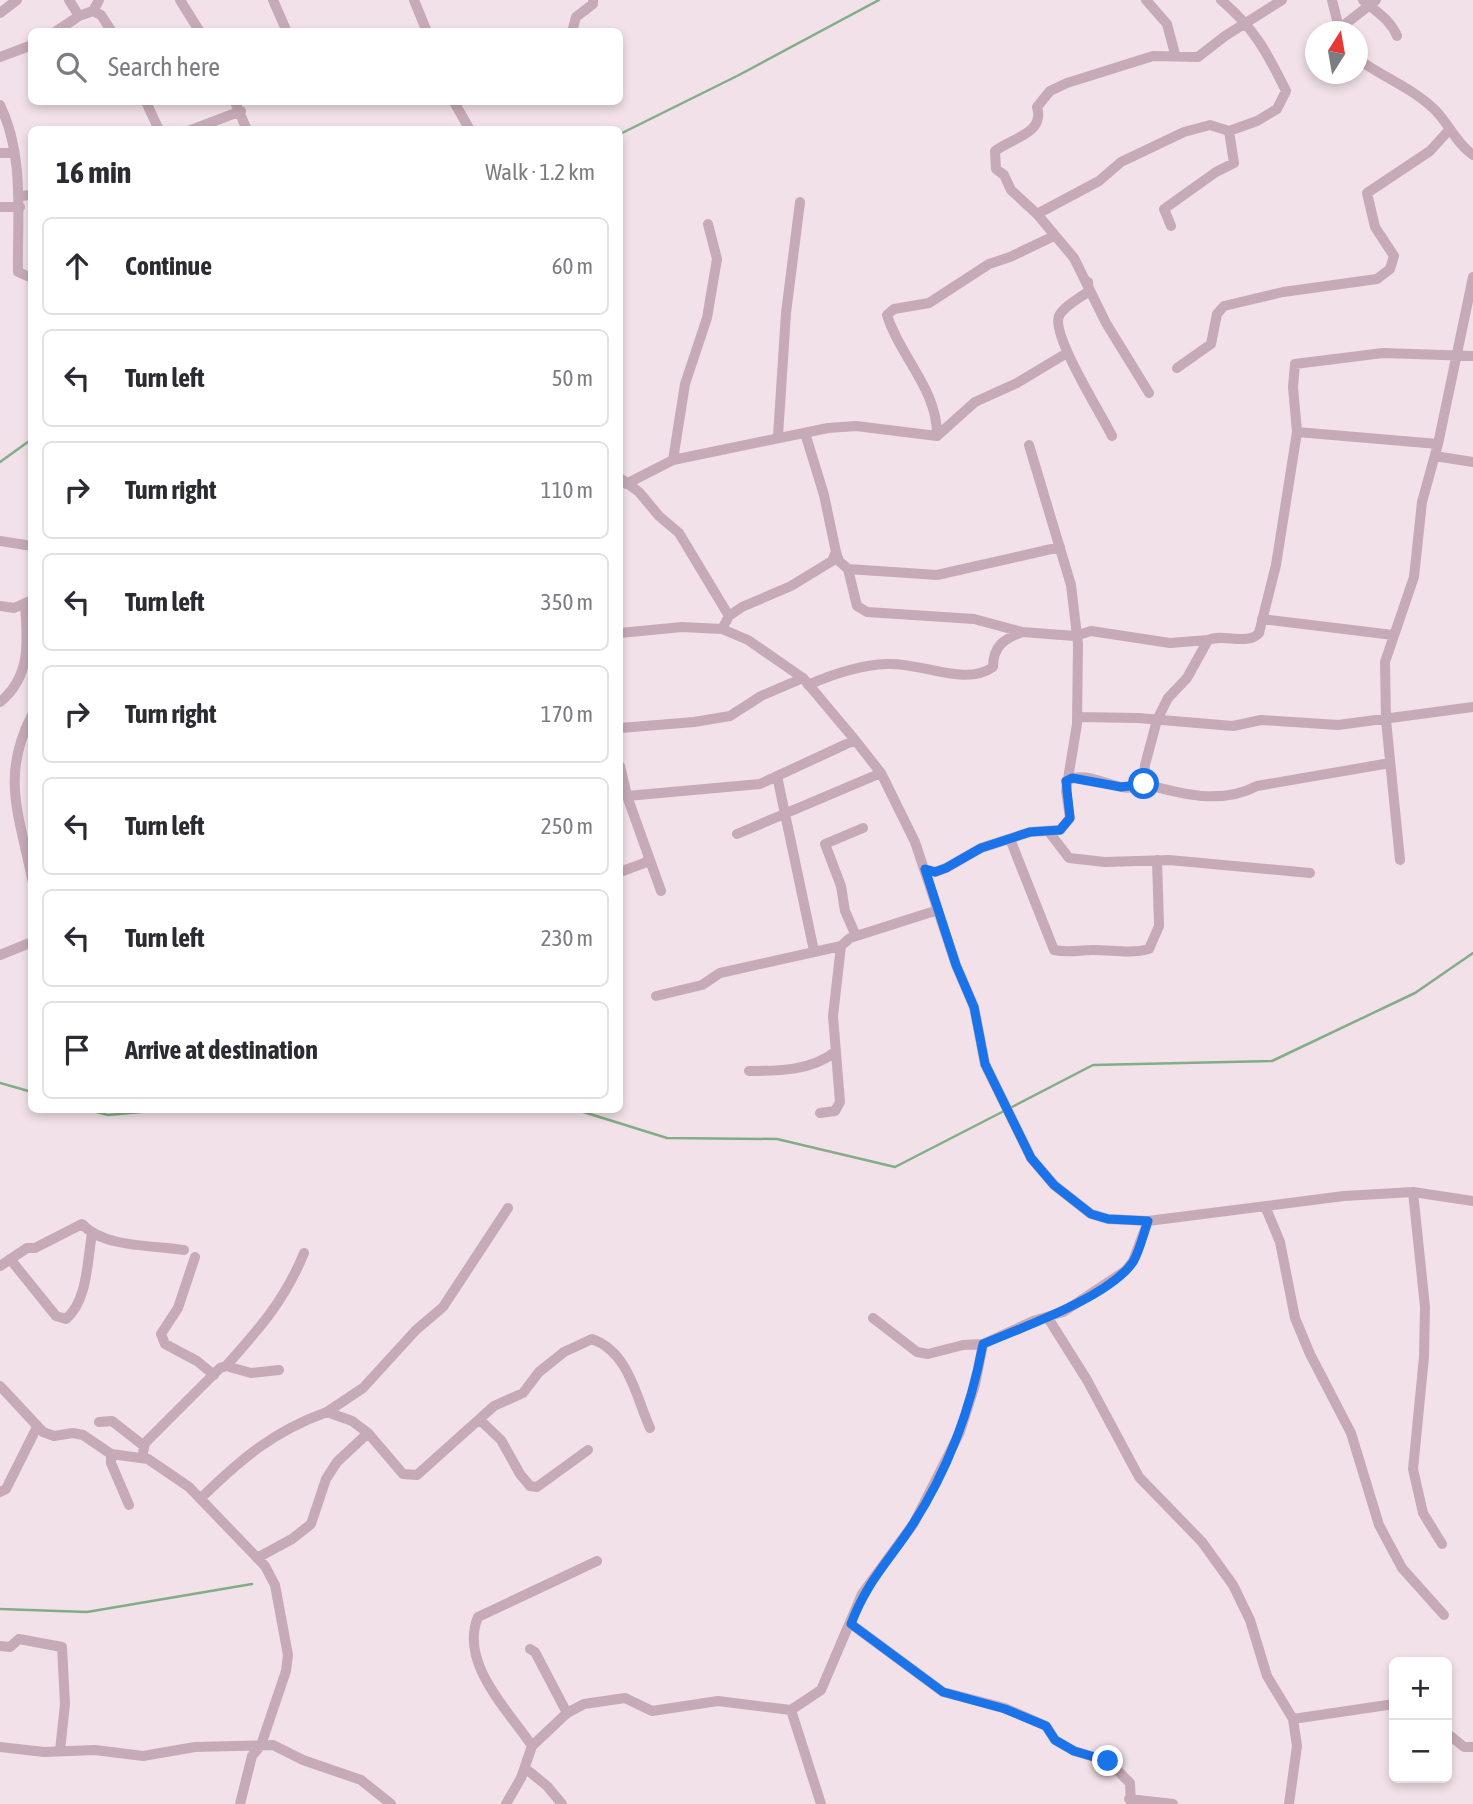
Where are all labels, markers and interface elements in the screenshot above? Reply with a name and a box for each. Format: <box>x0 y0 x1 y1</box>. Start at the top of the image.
north arrow <box>1305 21 1368 84</box>
search box <box>28 28 623 105</box>
icon: search <box>52 48 90 86</box>
text: Search here <box>108 52 220 82</box>
text: 16 min <box>56 155 131 189</box>
text: Walk · 1.2 km <box>485 159 595 185</box>
icon: ahead <box>58 247 96 285</box>
text: Continue <box>125 251 212 281</box>
text: 60 m <box>552 253 593 279</box>
icon: left <box>58 359 96 397</box>
text: Turn left <box>125 363 205 393</box>
text: 50 m <box>552 365 593 391</box>
icon: right <box>58 471 96 509</box>
text: Turn right <box>125 475 216 505</box>
text: 110 m <box>541 477 593 503</box>
icon: left <box>58 583 96 621</box>
text: Turn left <box>125 587 205 617</box>
text: 350 m <box>541 589 593 615</box>
icon: right <box>58 695 96 733</box>
text: Turn right <box>125 699 216 729</box>
text: 170 m <box>541 701 593 727</box>
route start <box>1128 768 1159 799</box>
icon: left <box>58 807 96 845</box>
text: Turn left <box>125 811 205 841</box>
text: 250 m <box>541 813 593 839</box>
icon: left <box>58 919 96 957</box>
text: Turn left <box>125 923 205 953</box>
text: 230 m <box>541 925 593 951</box>
icon: arrive <box>58 1031 96 1069</box>
text: Arrive at destination <box>125 1035 318 1065</box>
map controls <box>1389 1657 1452 1783</box>
button: + <box>1389 1657 1452 1720</box>
button: − <box>1389 1720 1452 1783</box>
route end <box>1092 1745 1123 1776</box>

